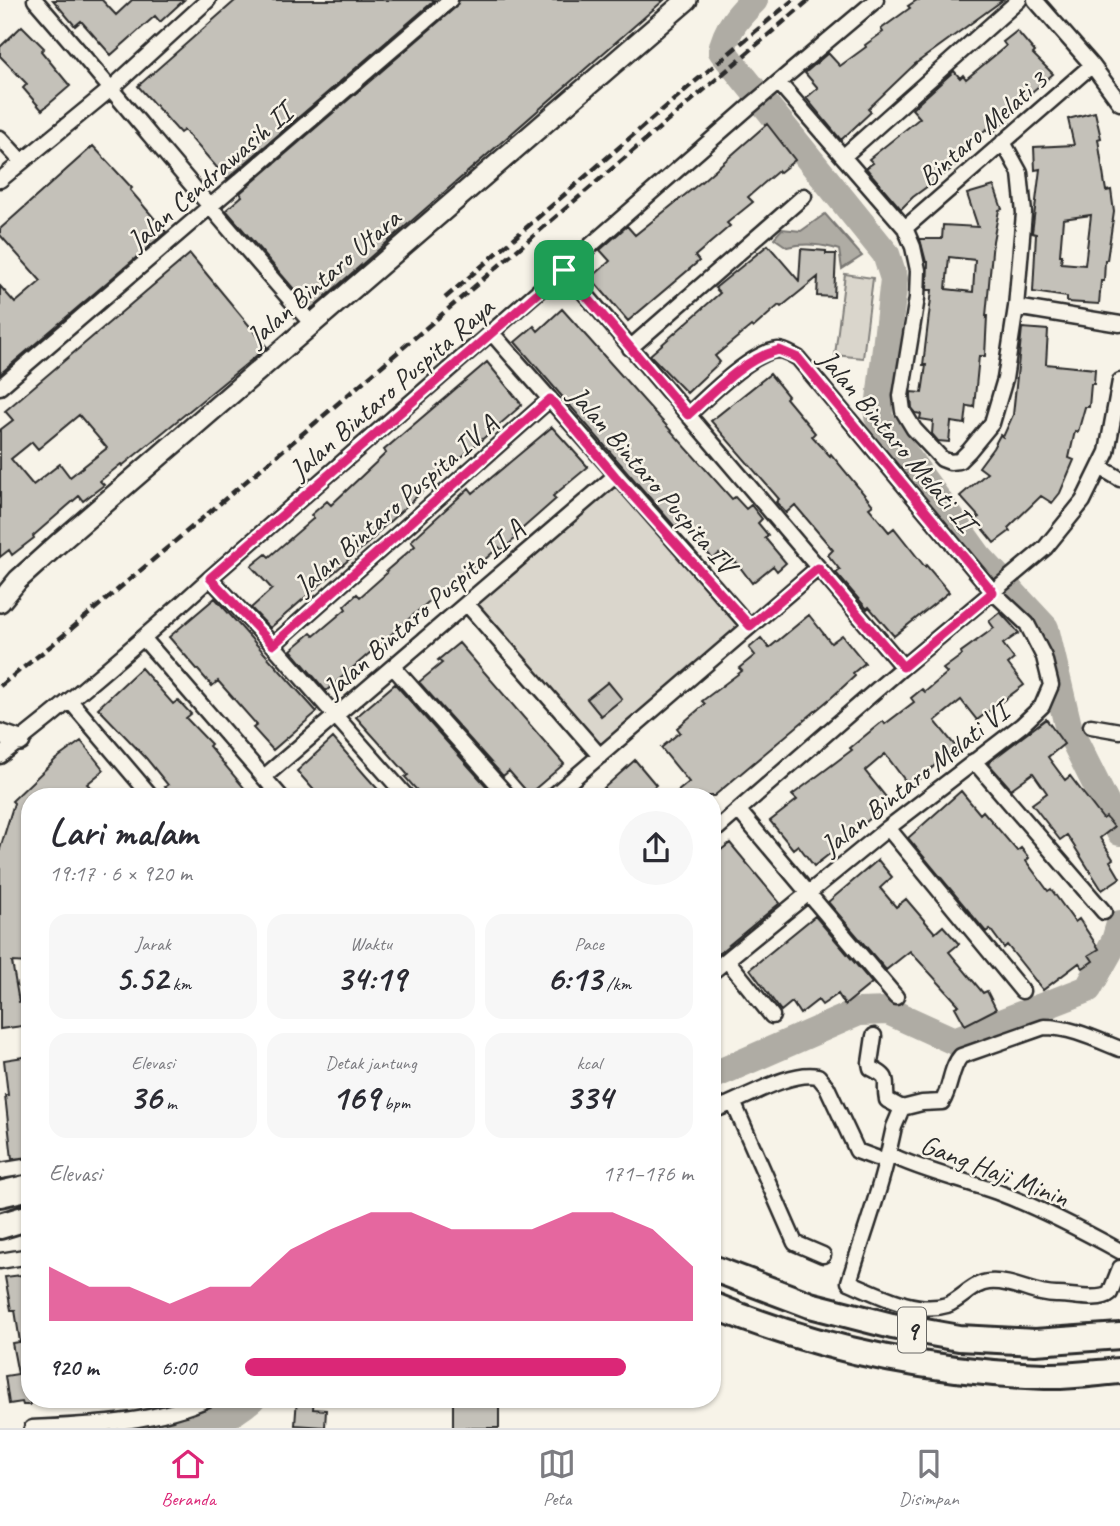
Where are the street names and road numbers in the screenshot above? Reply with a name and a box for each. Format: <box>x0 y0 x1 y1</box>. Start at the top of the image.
street label: Bintaro Melati 3 <box>911 61 1056 194</box>
street label: Jalan Cendrawasih II <box>118 91 303 259</box>
street label: Jalan Bintaro Utara <box>238 200 409 355</box>
street label: Jalan Bintaro Puspita Raya <box>280 289 502 488</box>
street label: Jalan Bintaro Melati II <box>810 341 988 543</box>
street label: Jalan Bintaro Puspita IV <box>560 377 747 584</box>
street label: Jalan Bintaro Puspita IV A <box>285 406 505 604</box>
street label: Jalan Bintaro Puspita II A <box>314 511 532 707</box>
street label: Jalan Bintaro Melati VI <box>812 691 1020 864</box>
street label: Gang Haji Minin <box>916 1126 1074 1215</box>
road number: 9 <box>898 1308 926 1352</box>

